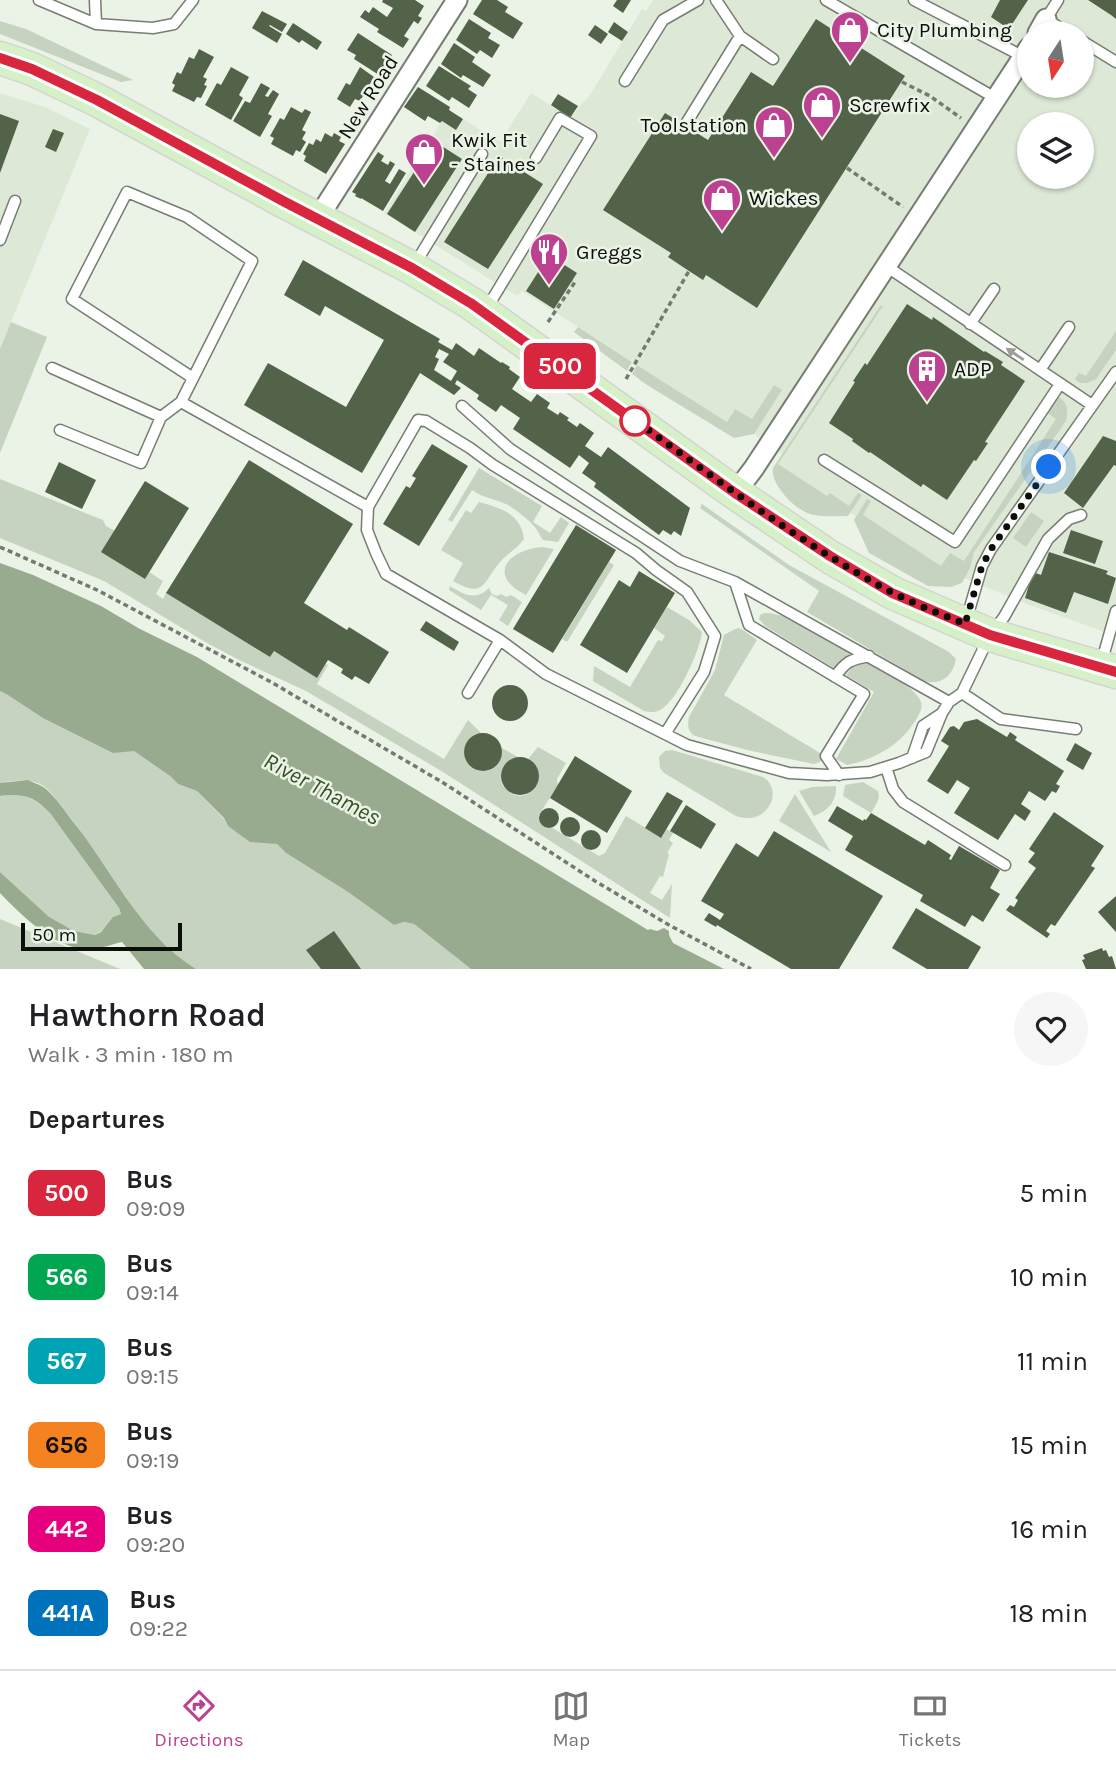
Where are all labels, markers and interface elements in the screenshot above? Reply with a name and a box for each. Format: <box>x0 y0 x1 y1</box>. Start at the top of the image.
shop icon: City Plumbing <box>829 9 871 64</box>
place label: City Plumbing <box>877 18 1012 42</box>
north arrow <box>1017 21 1094 98</box>
map controls <box>1017 21 1094 189</box>
street label: New Road <box>333 51 403 143</box>
shop icon: Screwfix <box>801 84 843 139</box>
place label: Screwfix <box>849 93 931 117</box>
shop icon: Toolstation <box>753 104 795 159</box>
button: layers <box>1017 112 1094 189</box>
place label: Toolstation <box>641 113 747 137</box>
place label: Kwik Fit - Staines <box>451 128 536 176</box>
shop icon: Kwik Fit - Staines <box>403 131 445 186</box>
shop icon: Wickes <box>701 177 743 232</box>
place label: Wickes <box>749 186 819 210</box>
restaurant icon: Greggs <box>528 231 570 286</box>
place label: Greggs <box>576 240 643 264</box>
line badge: 500 <box>520 343 600 389</box>
building icon: ADP <box>906 348 948 403</box>
one-way arrow <box>1006 348 1025 361</box>
text: 500 <box>538 352 582 380</box>
place label: ADP <box>954 357 992 381</box>
unlabelled marker <box>620 406 650 436</box>
your location <box>1031 449 1066 484</box>
water label: River Thames <box>259 747 385 831</box>
scale bar <box>21 920 182 952</box>
text: 50 m <box>32 924 76 946</box>
button: heart <box>1014 992 1088 1066</box>
text: Hawthorn Road <box>28 996 266 1034</box>
text: Walk · 3 min · 180 m <box>28 1041 234 1068</box>
text: Departures <box>28 1104 165 1135</box>
text: Bus <box>126 1164 173 1195</box>
text: 5 min <box>1019 1178 1088 1209</box>
text: 500 <box>44 1179 89 1207</box>
text: 09:09 <box>126 1195 185 1222</box>
text: Bus <box>126 1248 173 1279</box>
text: 10 min <box>1010 1262 1088 1293</box>
text: 566 <box>45 1263 88 1291</box>
text: 09:14 <box>126 1279 179 1306</box>
text: Bus <box>126 1332 173 1363</box>
text: 11 min <box>1017 1346 1088 1377</box>
text: 567 <box>46 1347 87 1375</box>
text: 09:15 <box>126 1363 179 1390</box>
text: Bus <box>126 1416 173 1447</box>
text: 15 min <box>1011 1430 1088 1461</box>
text: 656 <box>45 1431 88 1459</box>
text: 09:19 <box>126 1447 179 1474</box>
text: Bus <box>126 1500 173 1531</box>
text: 16 min <box>1011 1514 1088 1545</box>
text: 442 <box>45 1515 88 1543</box>
text: 09:20 <box>126 1531 185 1558</box>
text: Bus <box>129 1584 176 1615</box>
text: 18 min <box>1009 1598 1088 1629</box>
text: 441A <box>42 1599 94 1627</box>
text: 09:22 <box>129 1615 188 1642</box>
tab: Directions <box>154 1687 244 1751</box>
tab: Map <box>552 1687 590 1751</box>
tab: Tickets <box>899 1687 962 1751</box>

